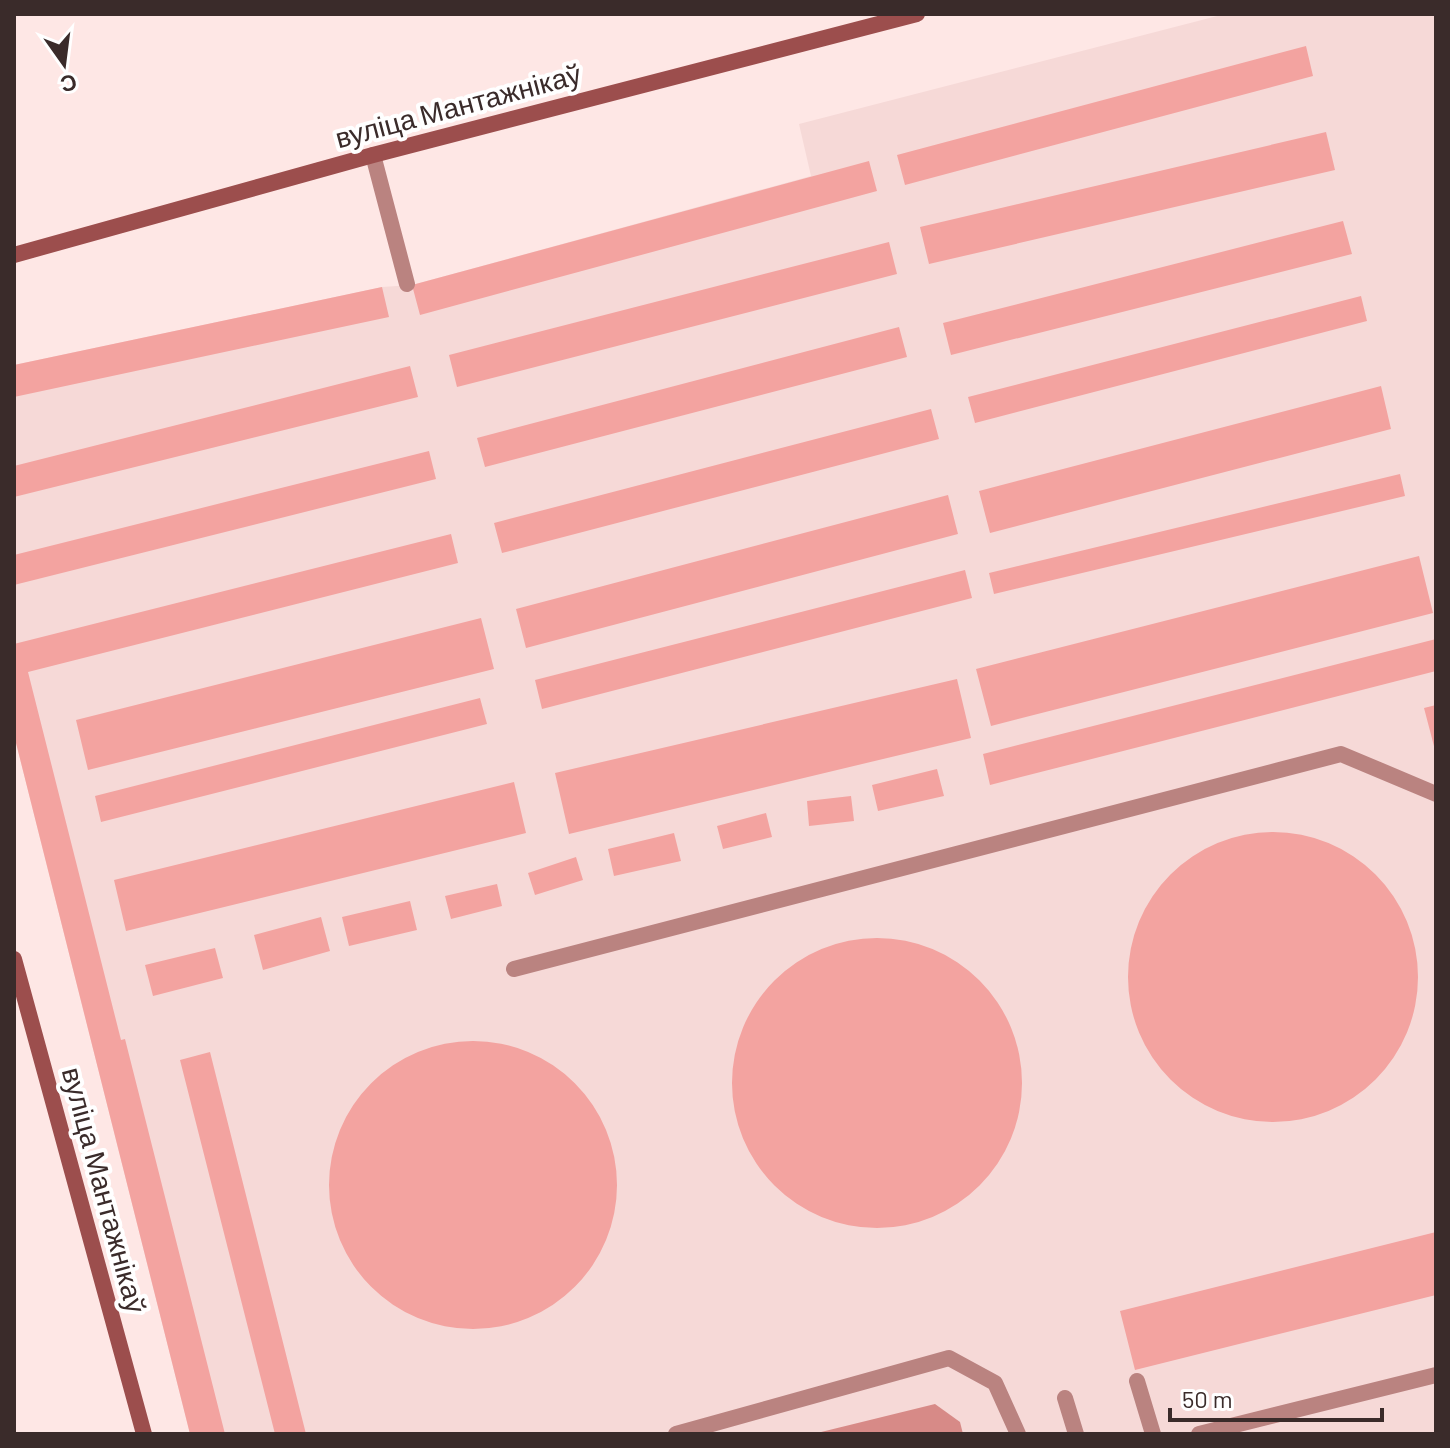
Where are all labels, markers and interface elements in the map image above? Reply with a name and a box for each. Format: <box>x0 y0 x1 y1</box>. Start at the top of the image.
north arrow <box>24 24 104 104</box>
street label: вуліца Мантажнікаў <box>331 56 584 154</box>
text: С <box>58 70 80 99</box>
street label: вуліца Мантажнікаў <box>56 1063 154 1316</box>
scale bar <box>1170 1372 1382 1422</box>
text: 50 m <box>1182 1384 1233 1413</box>

